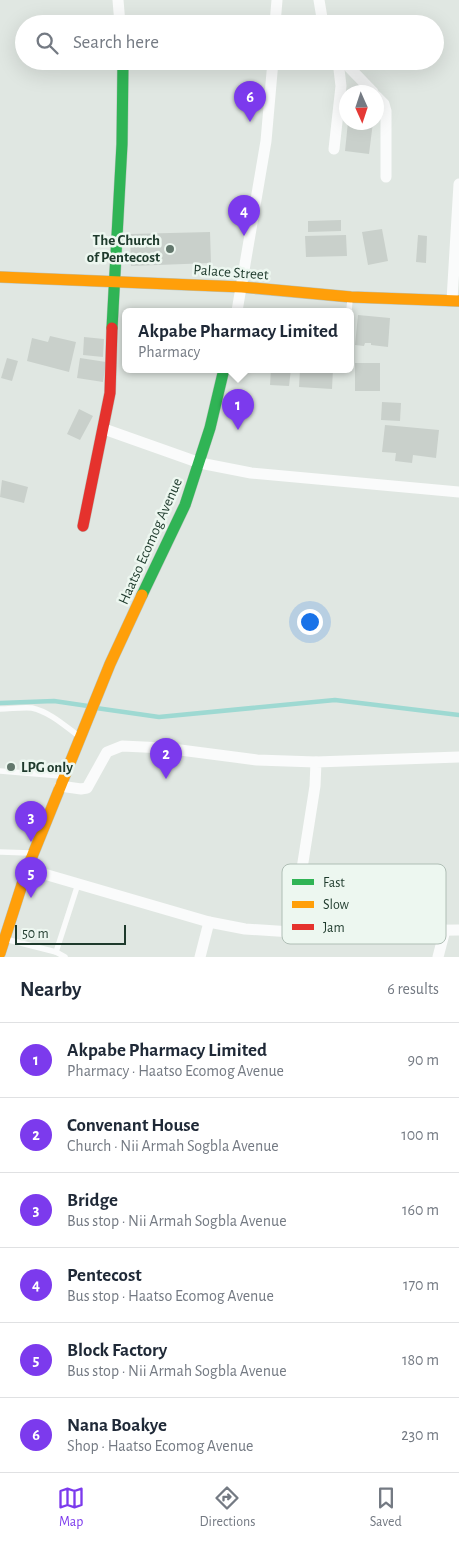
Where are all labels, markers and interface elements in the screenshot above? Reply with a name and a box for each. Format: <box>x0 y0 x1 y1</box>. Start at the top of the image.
search box <box>15 15 444 70</box>
icon: search <box>33 29 61 57</box>
text: Search here <box>73 33 159 52</box>
pin: 6 <box>234 81 266 122</box>
north arrow <box>339 85 384 130</box>
pin: 4 <box>228 195 260 236</box>
place label: The Church of Pentecost <box>87 233 160 265</box>
marker: The Church of Pentecost <box>164 243 176 255</box>
street label: Palace Street <box>193 262 269 283</box>
popup <box>122 308 354 373</box>
text: Akpabe Pharmacy Limited <box>138 322 338 341</box>
text: Pharmacy <box>138 344 200 360</box>
pin: 1 <box>222 389 254 430</box>
street label: Haatso Ecomog Avenue <box>116 476 185 607</box>
your location <box>297 609 323 635</box>
pin: 2 <box>150 738 182 779</box>
place label: LPG only <box>21 760 73 775</box>
marker: LPG only <box>5 761 17 773</box>
pin: 3 <box>15 801 47 842</box>
pin: 5 <box>15 857 47 898</box>
legend <box>282 864 446 944</box>
text: Fast <box>323 876 345 890</box>
text: Slow <box>323 898 350 912</box>
text: Jam <box>323 921 345 935</box>
scale bar <box>15 922 126 945</box>
text: 50 m <box>22 927 49 941</box>
text: Nearby <box>20 979 81 1000</box>
text: 6 results <box>387 981 439 997</box>
text: Akpabe Pharmacy Limited <box>67 1041 267 1060</box>
text: 1 <box>33 1052 39 1068</box>
text: 90 m <box>408 1052 439 1068</box>
text: Pharmacy · Haatso Ecomog Avenue <box>67 1063 284 1079</box>
text: Convenant House <box>67 1116 200 1135</box>
text: 2 <box>32 1127 40 1143</box>
text: 100 m <box>401 1127 439 1143</box>
text: Church · Nii Armah Sogbla Avenue <box>67 1138 279 1154</box>
text: Bridge <box>67 1191 118 1210</box>
text: 3 <box>33 1202 39 1218</box>
text: 160 m <box>402 1202 439 1218</box>
text: Bus stop · Nii Armah Sogbla Avenue <box>67 1213 287 1229</box>
text: Pentecost <box>67 1266 142 1285</box>
text: 4 <box>32 1277 40 1293</box>
text: 170 m <box>403 1277 439 1293</box>
text: Bus stop · Haatso Ecomog Avenue <box>67 1288 274 1304</box>
text: Block Factory <box>67 1341 167 1360</box>
text: 5 <box>33 1352 39 1368</box>
text: 180 m <box>402 1352 439 1368</box>
text: Bus stop · Nii Armah Sogbla Avenue <box>67 1363 287 1379</box>
text: Nana Boakye <box>67 1416 167 1435</box>
text: 6 <box>32 1427 40 1443</box>
text: 230 m <box>401 1427 439 1443</box>
text: Shop · Haatso Ecomog Avenue <box>67 1438 253 1454</box>
tab: Map <box>57 1484 85 1531</box>
tab: Directions <box>200 1484 255 1531</box>
tab: Saved <box>370 1484 402 1531</box>

